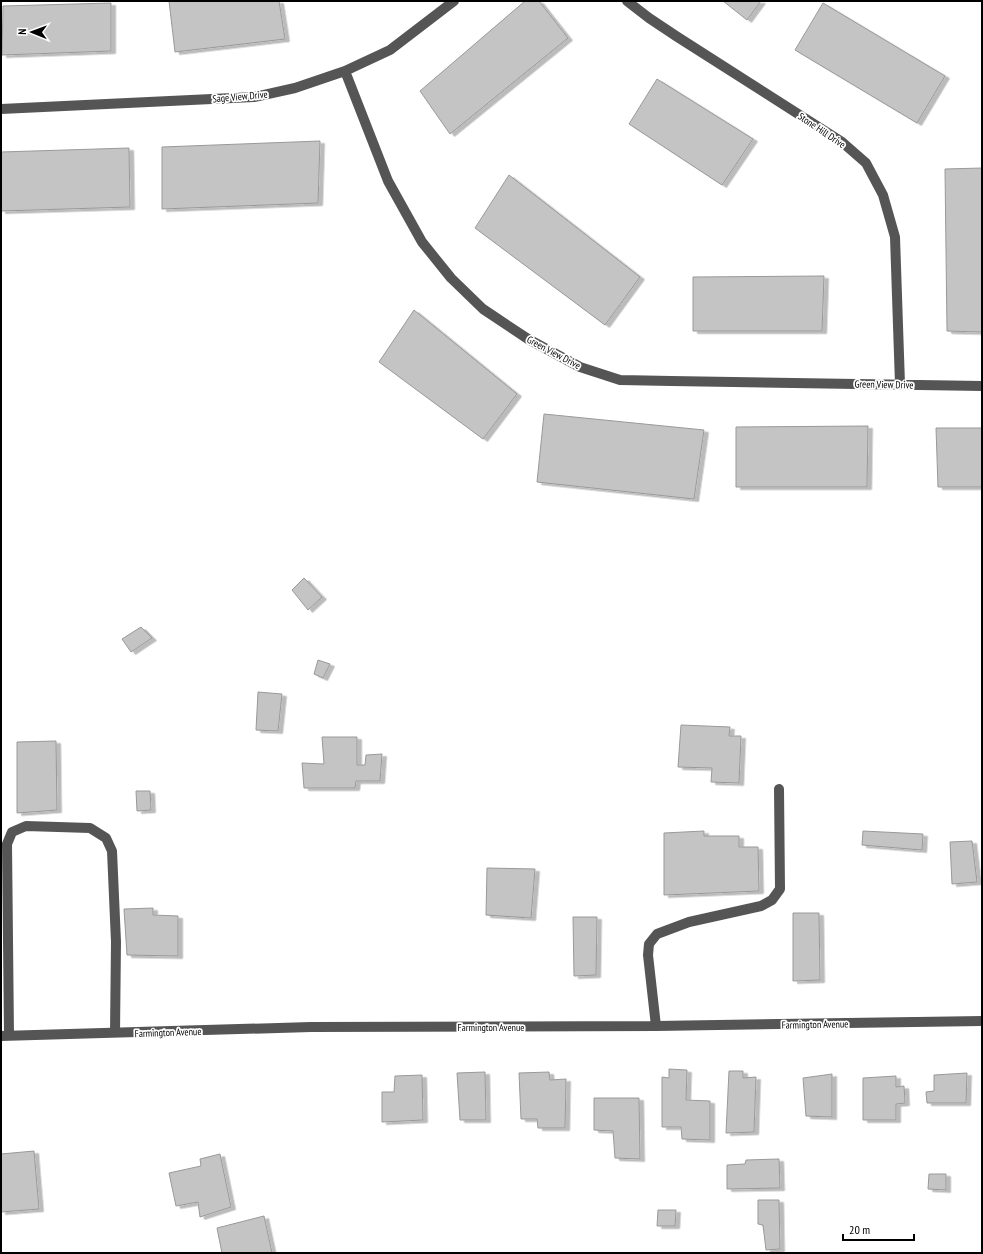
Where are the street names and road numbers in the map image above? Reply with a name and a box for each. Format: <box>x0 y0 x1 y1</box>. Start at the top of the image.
street label: Sage View Drive <box>212 88 268 105</box>
street label: Stone Hill Drive <box>796 110 848 151</box>
street label: Green View Drive <box>525 333 583 372</box>
street label: Green View Drive <box>854 377 914 392</box>
street label: Farmington Avenue <box>782 1017 849 1032</box>
street label: Farmington Avenue <box>458 1021 524 1034</box>
street label: Farmington Avenue <box>134 1025 202 1040</box>

